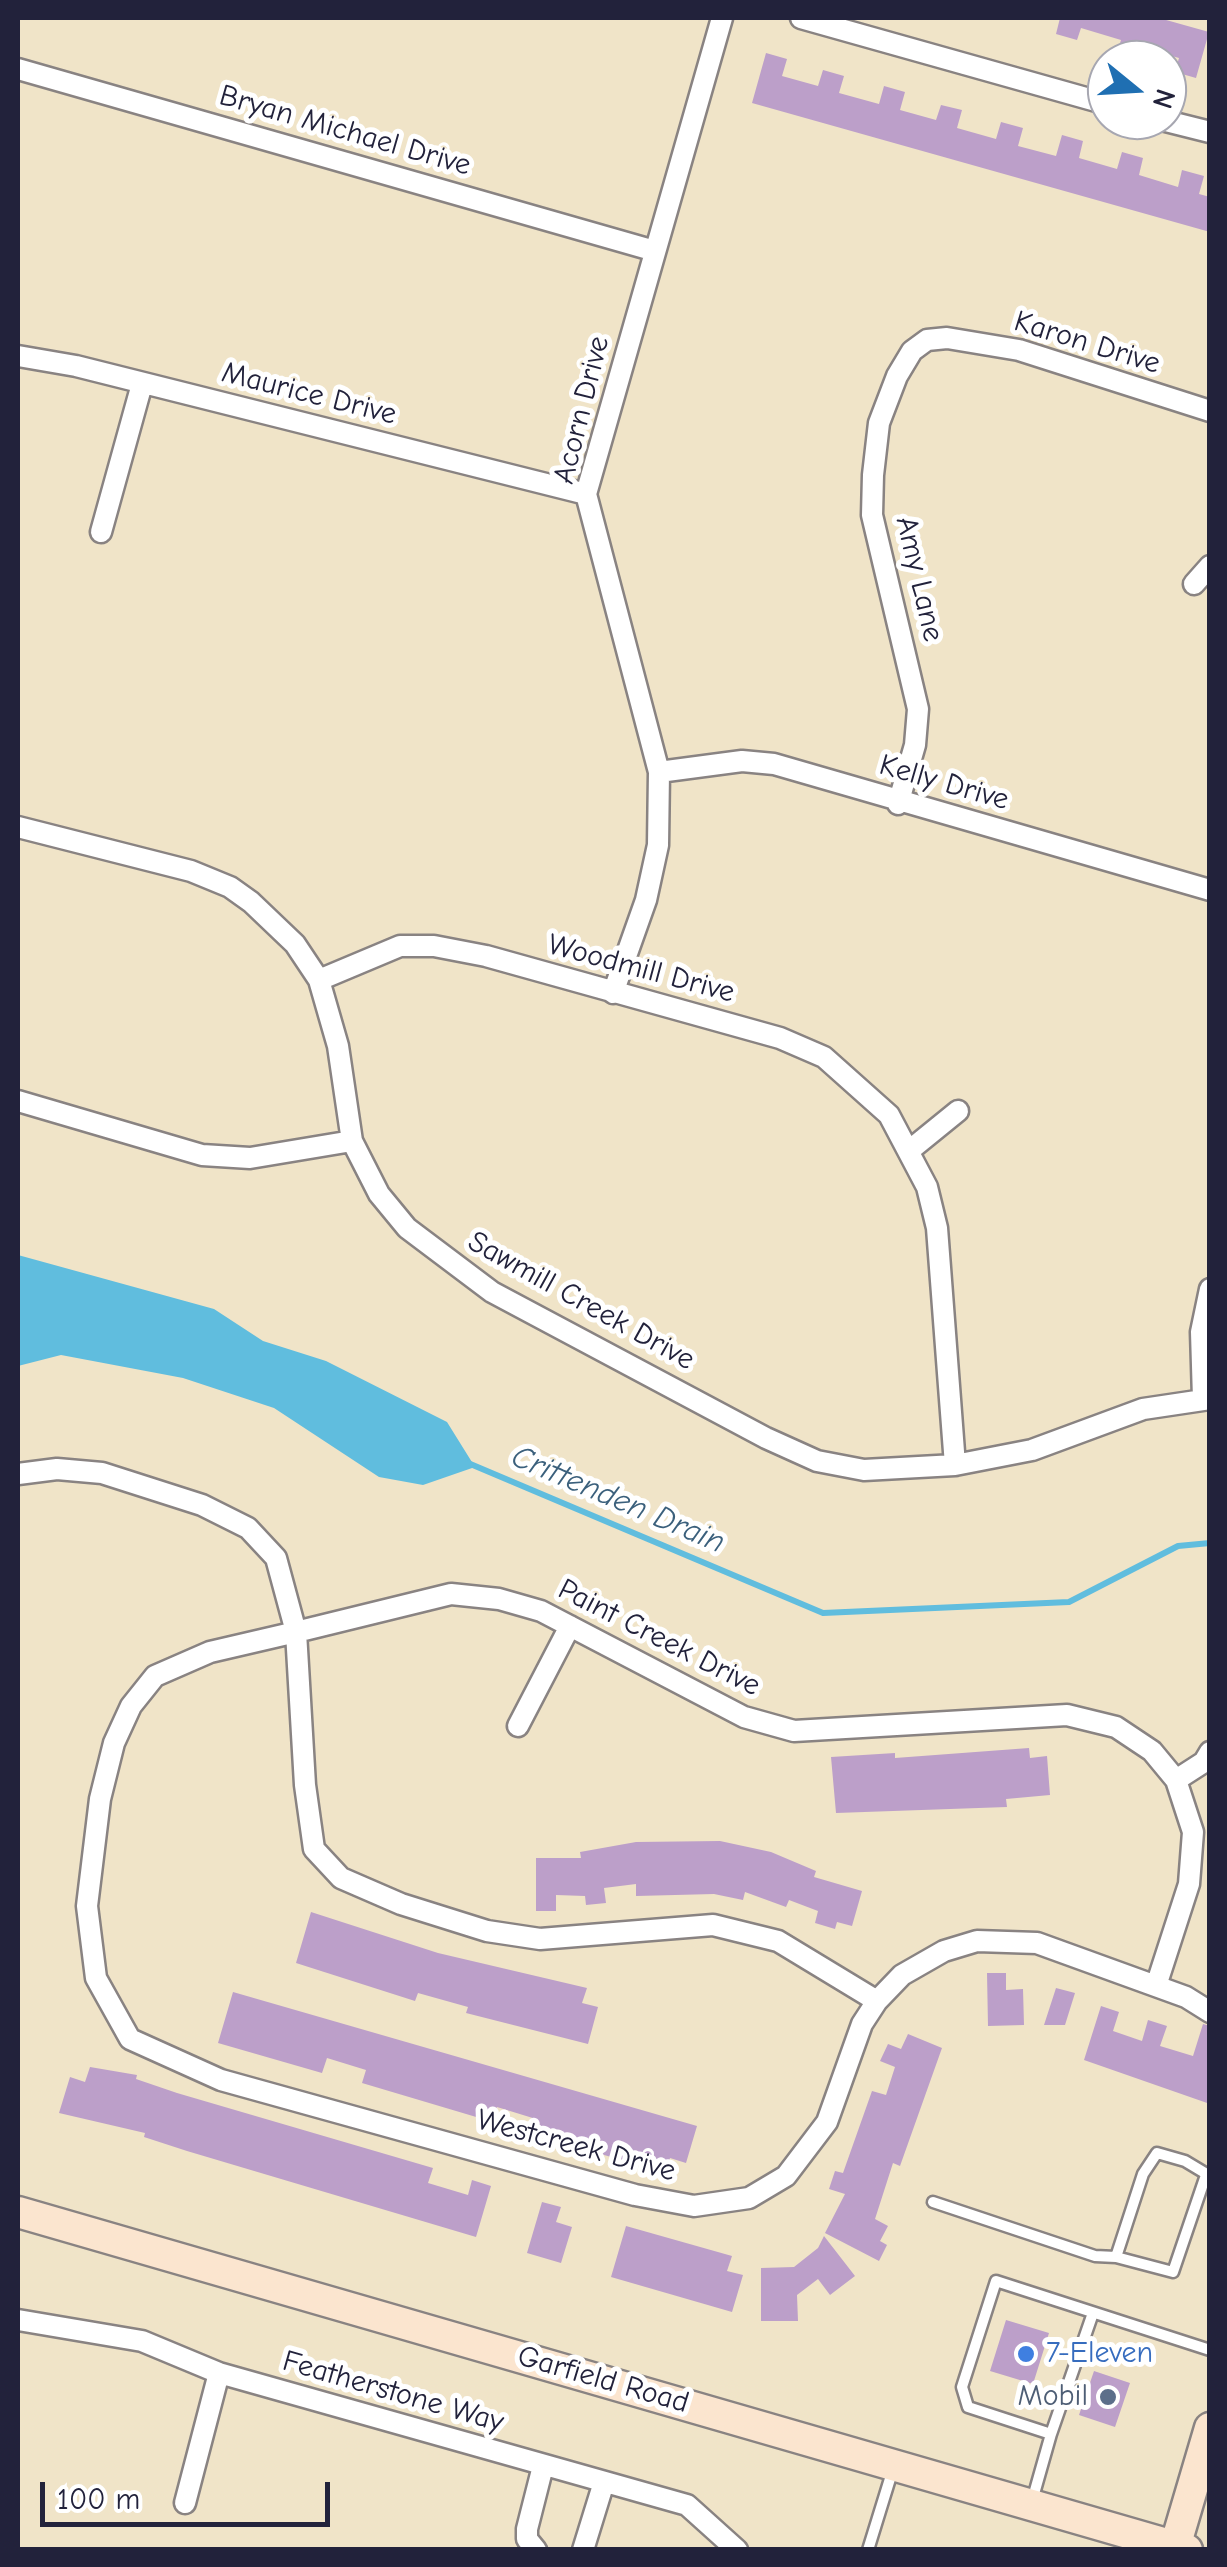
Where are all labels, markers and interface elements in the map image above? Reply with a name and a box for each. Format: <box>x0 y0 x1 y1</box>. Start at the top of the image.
north arrow <box>1087 40 1187 140</box>
street label: Bryan Michael Drive <box>215 78 475 184</box>
text: N <box>1146 85 1182 112</box>
street label: Karon Drive <box>1010 304 1164 382</box>
street label: Acorn Drive <box>546 332 618 488</box>
street label: Maurice Drive <box>218 355 400 433</box>
street label: Amy Lane <box>887 513 951 645</box>
street label: Kelly Drive <box>875 747 1013 819</box>
street label: Woodmill Drive <box>544 927 738 1011</box>
street label: Sawmill Creek Drive <box>461 1224 701 1378</box>
water label: Crittenden Drain <box>506 1438 730 1562</box>
street label: Paint Creek Drive <box>552 1572 766 1704</box>
street label: Westcreek Drive <box>473 2102 679 2190</box>
place label: 7-Eleven <box>1046 2336 1153 2372</box>
street label: Garfield Road <box>513 2338 693 2422</box>
street label: Featherstone Way <box>278 2343 508 2441</box>
marker: 7-Eleven <box>1015 2343 1037 2365</box>
place label: Mobil <box>1018 2379 1088 2415</box>
marker: Mobil <box>1097 2386 1119 2408</box>
scale bar <box>45 2462 335 2524</box>
text: 100 m <box>57 2482 140 2517</box>

